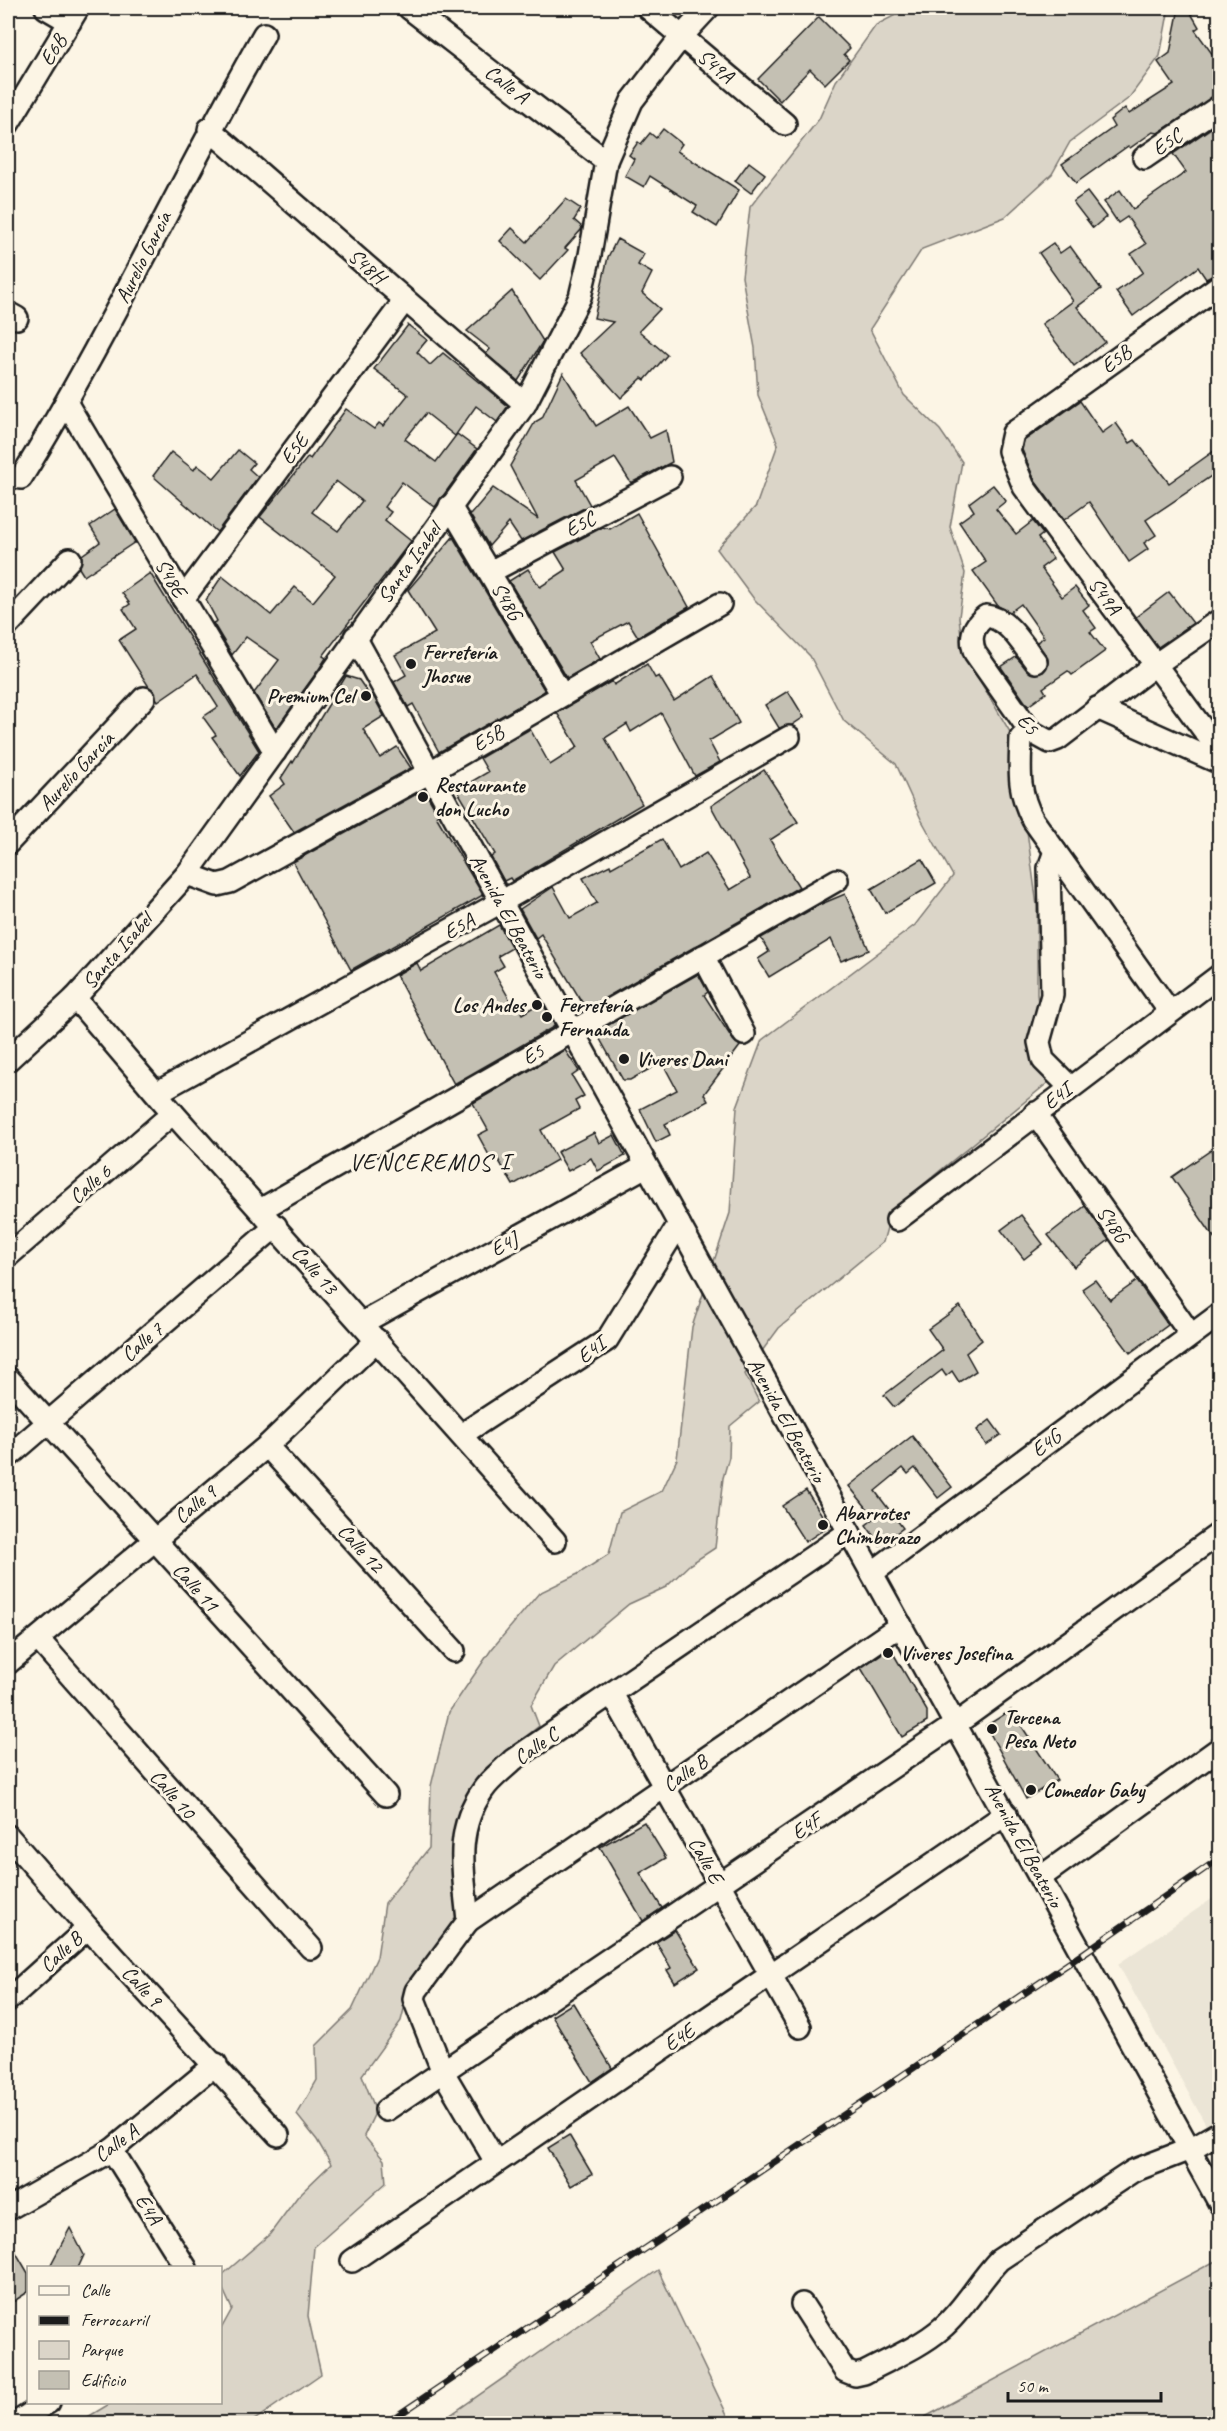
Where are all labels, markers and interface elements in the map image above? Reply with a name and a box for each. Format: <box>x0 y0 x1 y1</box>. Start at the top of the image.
street label: E6B <box>34 28 73 70</box>
street label: S49A <box>692 43 741 90</box>
street label: Calle A <box>480 59 535 110</box>
street label: E5C <box>1147 122 1189 161</box>
street label: Aurelio García <box>109 205 178 307</box>
street label: S48H <box>343 243 393 291</box>
street label: E5B <box>1096 338 1138 379</box>
street label: E5E <box>274 426 316 469</box>
street label: E5C <box>560 504 601 543</box>
street label: Santa Isabel <box>371 515 449 608</box>
street label: S48E <box>149 554 194 604</box>
street label: S49A <box>1083 572 1128 621</box>
street label: S48G <box>486 577 529 627</box>
place label: Ferretería Jhosue <box>421 639 498 689</box>
marker: Ferretería Jhosue <box>404 657 418 671</box>
place label: Premium Cel <box>267 683 358 709</box>
marker: Premium Cel <box>359 689 373 703</box>
street label: E5 <box>1011 708 1046 741</box>
street label: E5B <box>468 718 510 757</box>
street label: Aurelio García <box>33 725 121 816</box>
place label: Restaurante don Lucho <box>435 772 526 822</box>
marker: Restaurante don Lucho <box>416 790 430 804</box>
street label: Avenida El Beaterio <box>464 849 555 985</box>
street label: Santa Isabel <box>76 905 160 994</box>
street label: E5A <box>439 906 480 945</box>
place label: Los Andes <box>453 992 528 1018</box>
place label: Ferretería Fernanda <box>559 992 634 1042</box>
marker: Los Andes <box>530 998 544 1012</box>
marker: Ferretería Fernanda <box>540 1010 554 1024</box>
street label: E5 <box>518 1037 550 1070</box>
place label: Viveres Dani <box>636 1046 730 1072</box>
marker: Viveres Dani <box>617 1052 631 1066</box>
street label: E4I <box>1038 1074 1080 1115</box>
district label: VENCEREMOS I <box>349 1147 515 1177</box>
street label: Calle 6 <box>64 1158 117 1209</box>
street label: S48G <box>1091 1200 1137 1250</box>
street label: E4J <box>486 1224 525 1262</box>
street label: Calle 13 <box>286 1240 345 1301</box>
street label: Calle 7 <box>116 1316 170 1367</box>
street label: E4I <box>572 1328 614 1369</box>
street label: Avenida El Beaterio <box>742 1353 833 1489</box>
street label: E4G <box>1026 1422 1068 1463</box>
street label: Calle 9 <box>168 1478 223 1529</box>
place label: Abarrotes Chimborazo <box>835 1500 921 1550</box>
street label: Calle 12 <box>332 1518 391 1579</box>
marker: Abarrotes Chimborazo <box>816 1518 830 1532</box>
street label: Calle 11 <box>167 1557 226 1618</box>
place label: Viveres Josefina <box>900 1640 1014 1666</box>
marker: Viveres Josefina <box>881 1646 895 1660</box>
place label: Tercena Pesa Neto <box>1004 1704 1077 1754</box>
street label: Calle C <box>509 1720 566 1770</box>
marker: Tercena Pesa Neto <box>985 1722 999 1736</box>
street label: Calle B <box>657 1747 714 1797</box>
street label: Calle 10 <box>144 1764 203 1825</box>
place label: Comedor Gaby <box>1043 1777 1146 1804</box>
street label: Avenida El Beaterio <box>979 1778 1070 1914</box>
marker: Comedor Gaby <box>1024 1783 1038 1797</box>
street label: E4F <box>786 1804 829 1845</box>
street label: Calle E <box>683 1832 731 1890</box>
street label: Calle B <box>34 1924 90 1978</box>
street label: Calle 9 <box>116 1960 169 2013</box>
street label: E4E <box>659 2016 702 2057</box>
street label: Calle A <box>89 2117 144 2168</box>
street label: E4A <box>130 2189 169 2230</box>
legend <box>27 2266 222 2404</box>
text: Calle <box>81 2279 110 2301</box>
text: Ferrocarril <box>81 2309 150 2331</box>
text: Parque <box>81 2339 123 2361</box>
scale bar <box>1008 2365 1161 2403</box>
text: Edificio <box>81 2369 127 2391</box>
text: 50 m <box>1017 2375 1050 2397</box>

